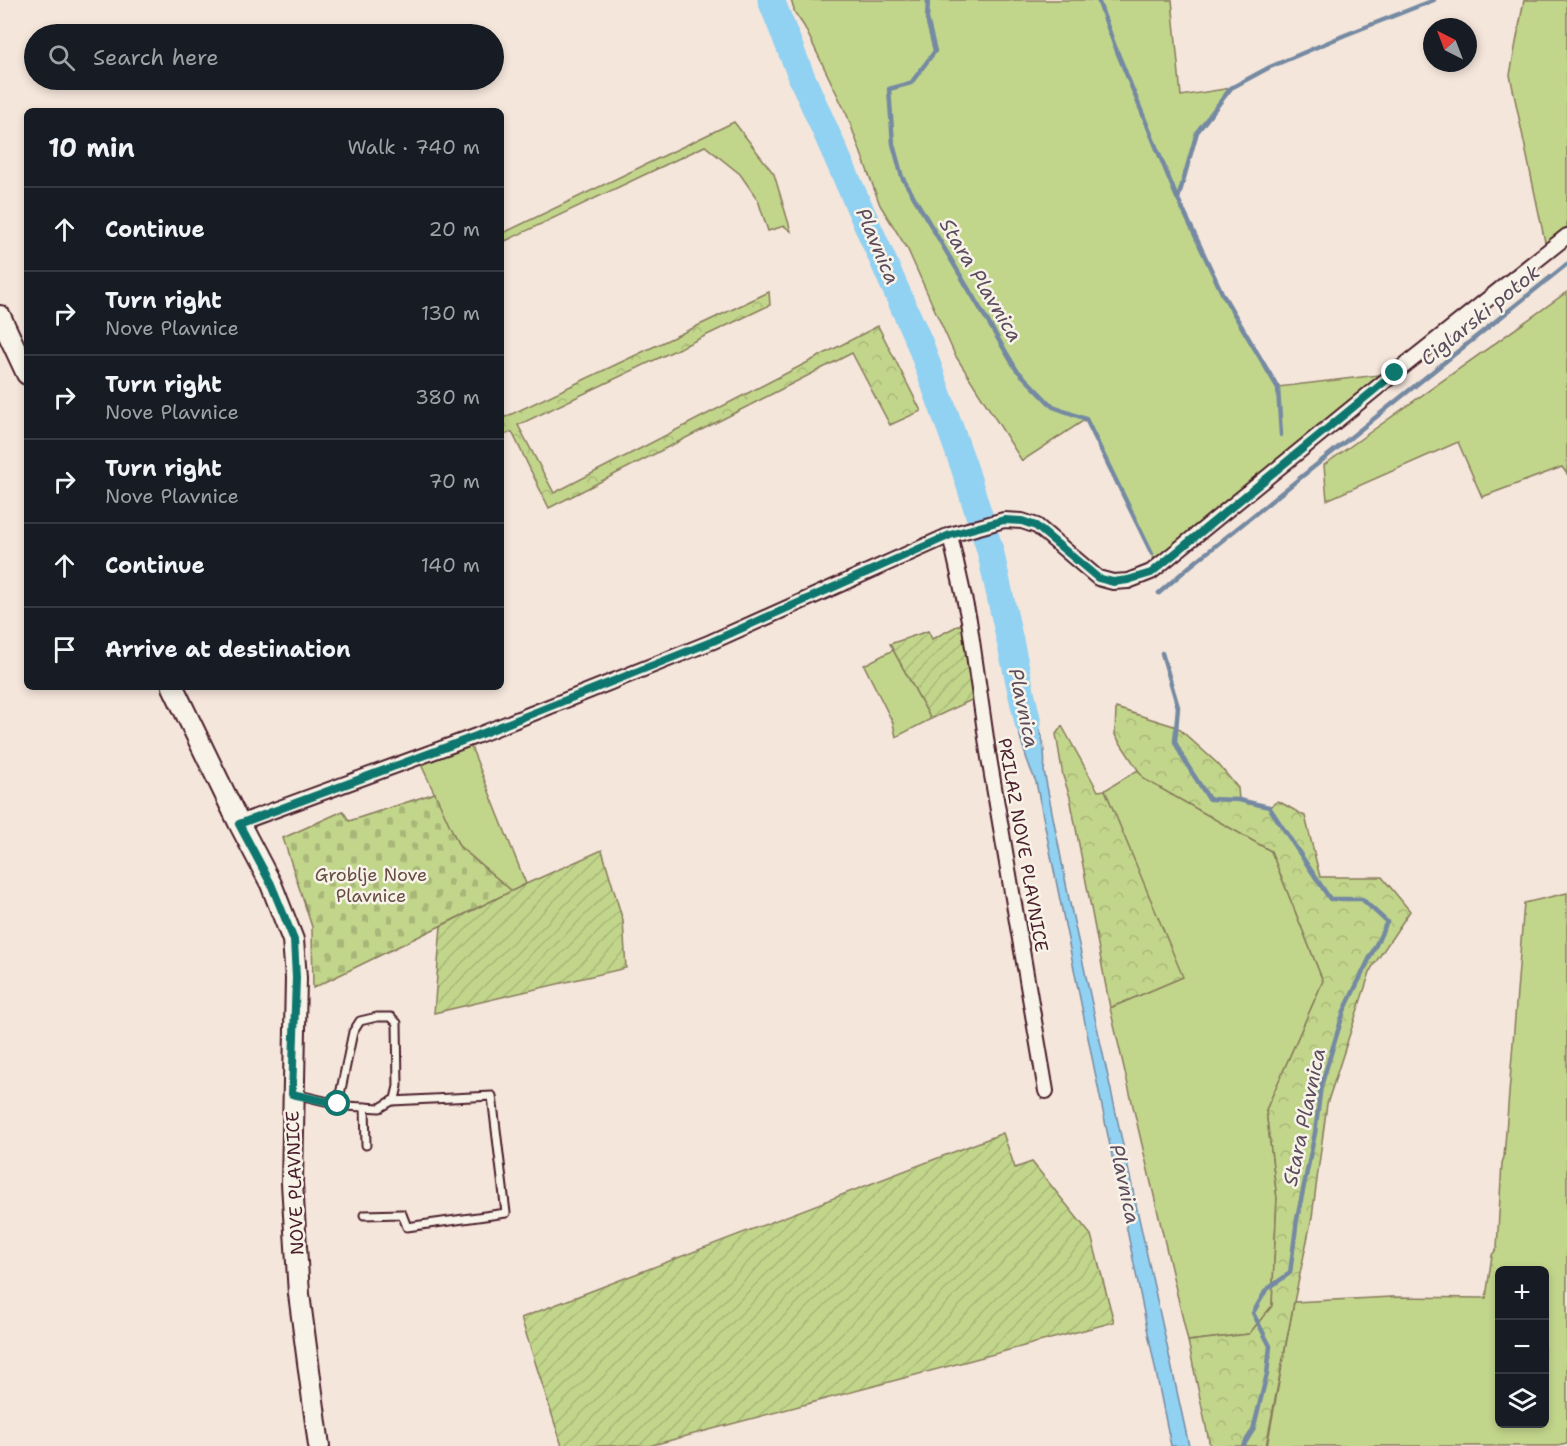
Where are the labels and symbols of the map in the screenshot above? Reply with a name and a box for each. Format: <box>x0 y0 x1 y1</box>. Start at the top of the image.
north arrow <box>1423 18 1477 72</box>
water label: Plavnica <box>850 204 906 288</box>
water label: Stara Plavnica <box>934 213 1028 347</box>
water label: Ciglarski potok <box>1415 258 1546 371</box>
route end <box>1381 359 1407 385</box>
water label: Plavnica <box>1003 666 1045 750</box>
street label: PRILAZ NOVE PLAVNICE <box>992 736 1054 954</box>
park label: Groblje Nove Plavnice <box>315 863 427 908</box>
water label: Stara Plavnica <box>1277 1046 1331 1188</box>
route start <box>324 1090 350 1116</box>
street label: NOVE PLAVNICE <box>280 1110 310 1256</box>
water label: Plavnica <box>1104 1142 1146 1226</box>

